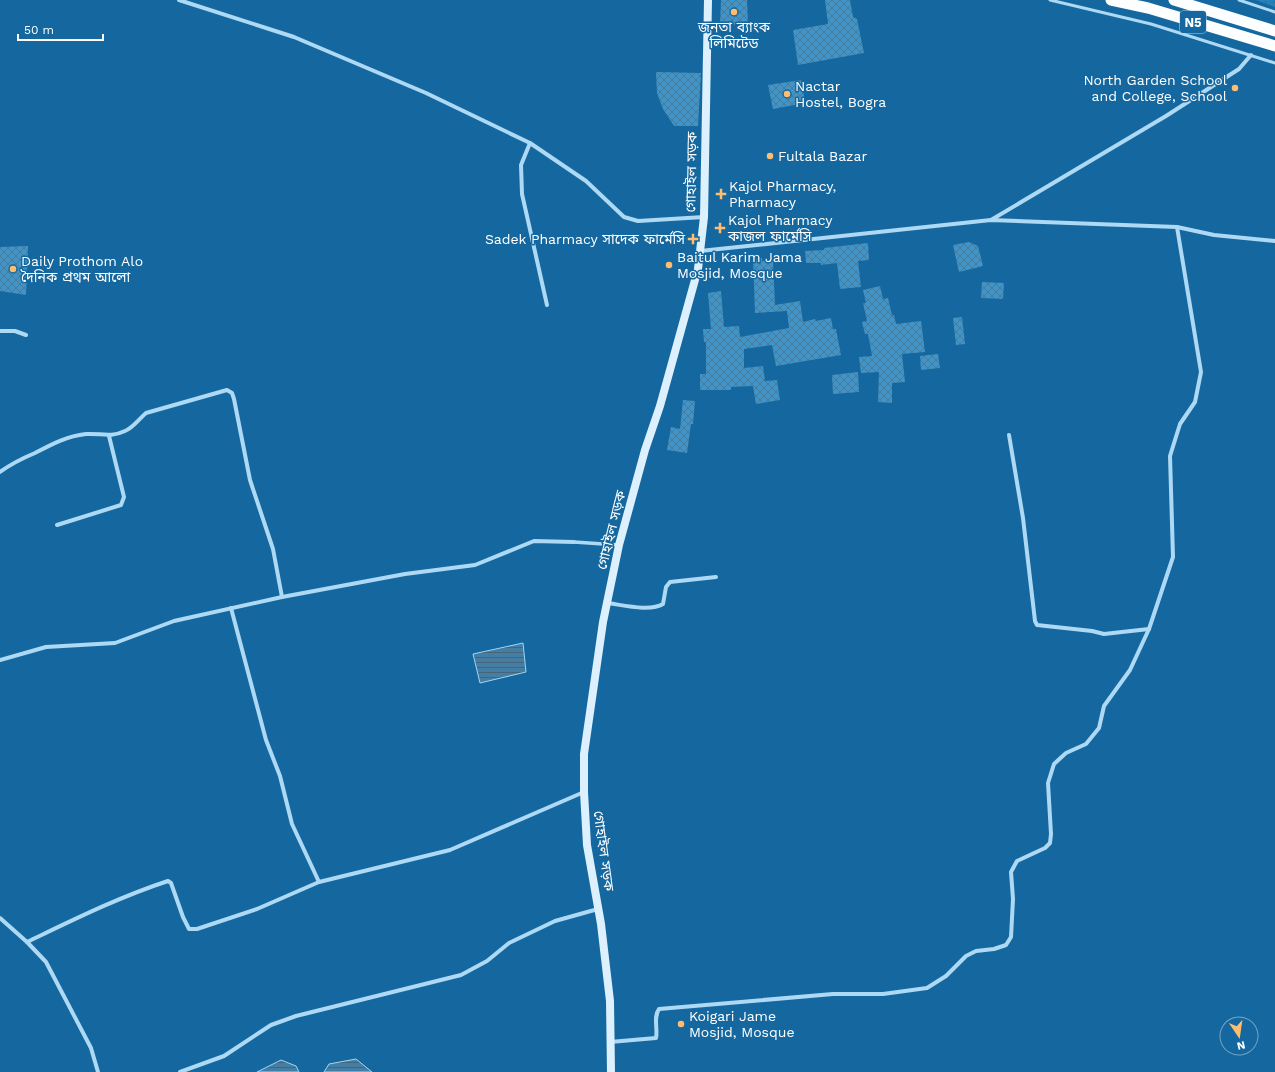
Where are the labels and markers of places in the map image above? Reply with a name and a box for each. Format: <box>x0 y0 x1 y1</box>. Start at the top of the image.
marker: জনতা ব্যাংক লিমিটেড <box>729 7 739 17</box>
place label: জনতা ব্যাংক লিমিটেড <box>697 19 771 51</box>
place label: North Garden School and College, School <box>1083 72 1228 104</box>
place label: Nactar Hostel, Bogra <box>795 78 886 110</box>
marker: North Garden School and College, School <box>1230 83 1240 93</box>
marker: Nactar Hostel, Bogra <box>782 89 792 99</box>
place label: Fultala Bazar <box>778 148 868 164</box>
marker: Fultala Bazar <box>765 151 775 161</box>
place label: Kajol Pharmacy, Pharmacy <box>729 178 836 210</box>
marker: Kajol Pharmacy, Pharmacy <box>716 189 726 199</box>
place label: Kajol Pharmacy কাজল ফার্মেসি <box>727 212 833 244</box>
marker: Kajol Pharmacy কাজল ফার্মেসি <box>715 223 725 233</box>
place label: Sadek Pharmacy সাদেক ফার্মেসি <box>485 230 685 247</box>
marker: Sadek Pharmacy সাদেক ফার্মেসি <box>688 234 698 244</box>
place label: Baitul Karim Jama Mosjid, Mosque <box>677 249 802 281</box>
place label: Daily Prothom Alo দৈনিক প্রথম আলো <box>20 253 143 285</box>
marker: Baitul Karim Jama Mosjid, Mosque <box>664 260 674 270</box>
marker: Daily Prothom Alo দৈনিক প্রথম আলো <box>8 264 18 274</box>
place label: Koigari Jame Mosjid, Mosque <box>689 1008 794 1040</box>
marker: Koigari Jame Mosjid, Mosque <box>676 1019 686 1029</box>

